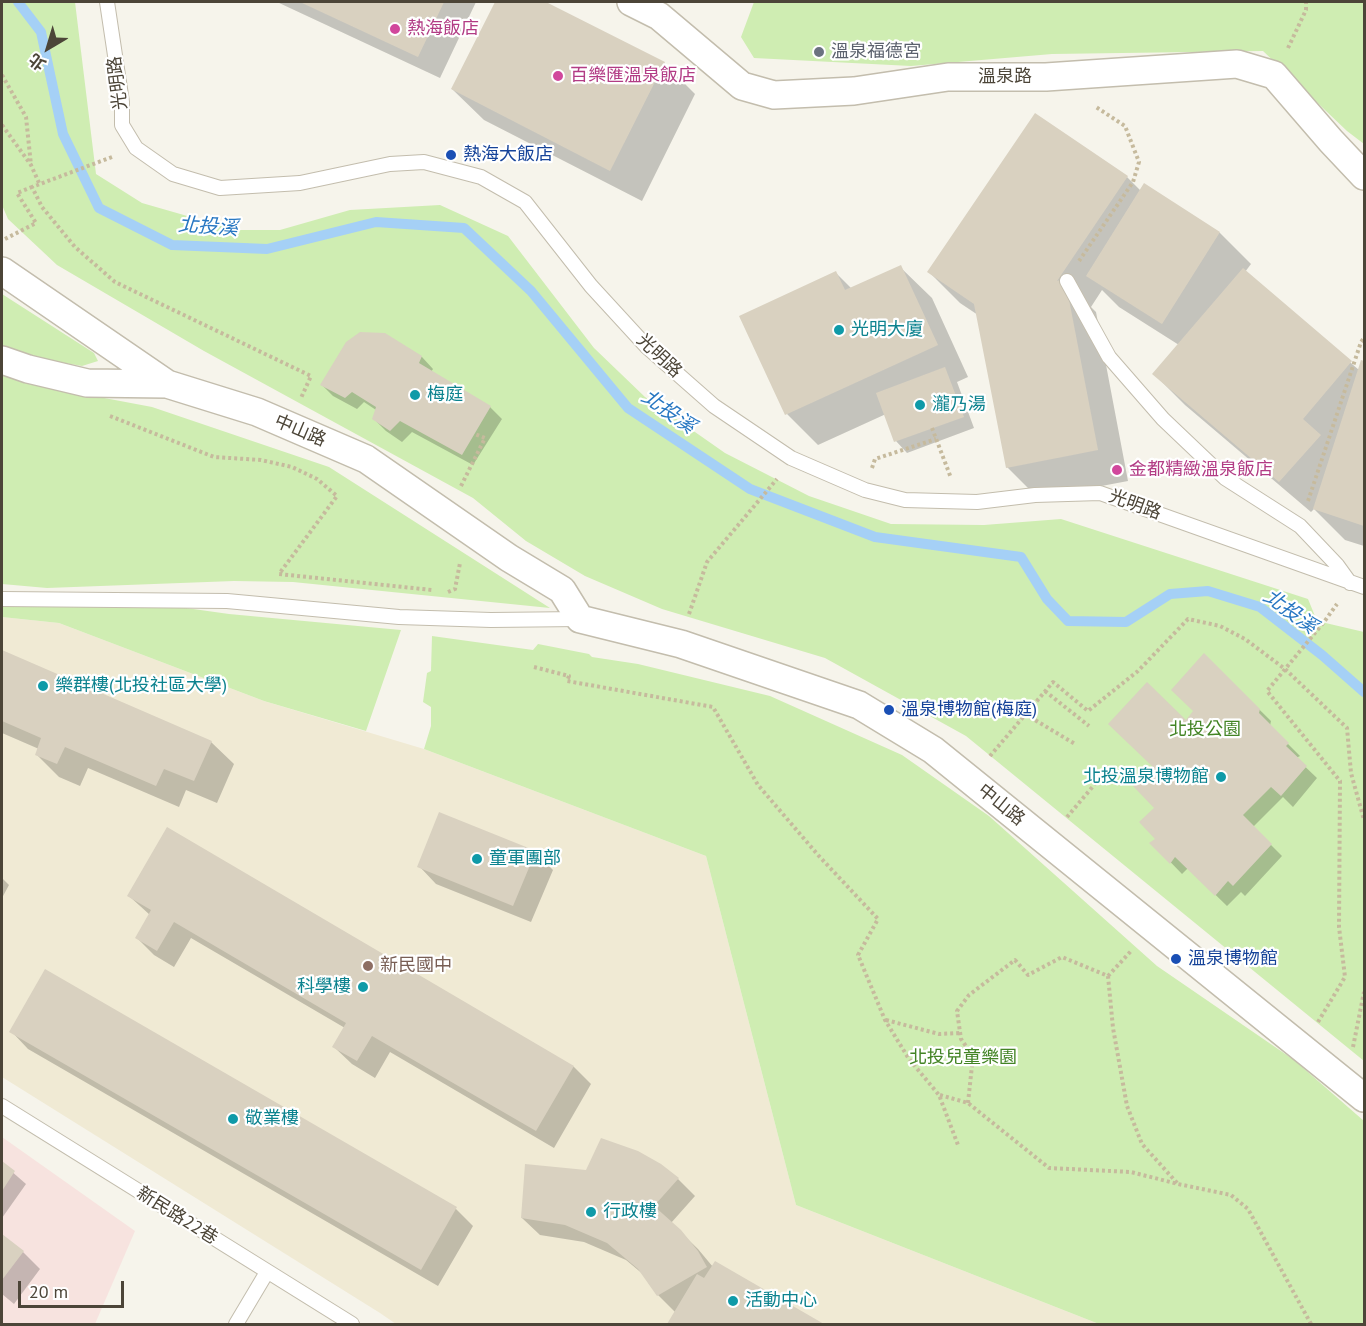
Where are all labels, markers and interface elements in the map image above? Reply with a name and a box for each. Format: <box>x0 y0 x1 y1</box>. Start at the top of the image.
north arrow <box>18 18 78 78</box>
place label: 熱海飯店 <box>407 18 479 40</box>
marker: 熱海飯店 <box>388 22 402 36</box>
place label: 溫泉福德宮 <box>831 41 921 63</box>
marker: 溫泉福德宮 <box>812 45 826 59</box>
text: 北 <box>24 49 49 75</box>
street label: 光明路 <box>104 55 132 111</box>
place label: 百樂匯溫泉飯店 <box>570 65 696 87</box>
street label: 溫泉路 <box>978 66 1032 88</box>
marker: 百樂匯溫泉飯店 <box>551 69 565 83</box>
place label: 熱海大飯店 <box>463 144 553 166</box>
marker: 熱海大飯店 <box>444 148 458 162</box>
water label: 北投溪 <box>177 213 239 241</box>
place label: 光明大廈 <box>851 319 923 341</box>
marker: 光明大廈 <box>832 323 846 337</box>
street label: 光明路 <box>632 330 686 382</box>
place label: 梅庭 <box>427 384 463 406</box>
water label: 北投溪 <box>637 385 699 439</box>
marker: 梅庭 <box>408 388 422 402</box>
place label: 瀧乃湯 <box>932 394 986 416</box>
marker: 瀧乃湯 <box>913 398 927 412</box>
street label: 中山路 <box>271 411 329 451</box>
place label: 金都精緻溫泉飯店 <box>1129 459 1273 481</box>
marker: 金都精緻溫泉飯店 <box>1110 463 1124 477</box>
street label: 光明路 <box>1106 486 1164 524</box>
water label: 北投溪 <box>1259 585 1321 639</box>
place label: 樂群樓(北投社區大學) <box>55 675 227 697</box>
marker: 樂群樓(北投社區大學) <box>36 679 50 693</box>
place label: 溫泉博物館(梅庭) <box>901 699 1037 721</box>
marker: 溫泉博物館(梅庭) <box>882 703 896 717</box>
park label: 北投公園 <box>1169 719 1241 741</box>
place label: 北投溫泉博物館 <box>1083 766 1209 788</box>
marker: 北投溫泉博物館 <box>1214 770 1228 784</box>
street label: 中山路 <box>973 780 1029 830</box>
place label: 童軍團部 <box>489 848 561 870</box>
marker: 童軍團部 <box>470 852 484 866</box>
place label: 溫泉博物館 <box>1188 948 1278 970</box>
marker: 溫泉博物館 <box>1169 952 1183 966</box>
place label: 新民國中 <box>380 955 452 977</box>
marker: 新民國中 <box>361 959 375 973</box>
place label: 科學樓 <box>297 976 351 998</box>
marker: 科學樓 <box>356 980 370 994</box>
park label: 北投兒童樂園 <box>909 1047 1017 1069</box>
place label: 敬業樓 <box>245 1108 299 1130</box>
marker: 敬業樓 <box>226 1112 240 1126</box>
street label: 新民路22巷 <box>132 1183 222 1249</box>
place label: 行政樓 <box>603 1201 657 1223</box>
marker: 行政樓 <box>584 1205 598 1219</box>
scale bar <box>21 1269 128 1307</box>
text: 20 m <box>29 1280 68 1303</box>
place label: 活動中心 <box>745 1290 817 1312</box>
marker: 活動中心 <box>726 1294 740 1308</box>

